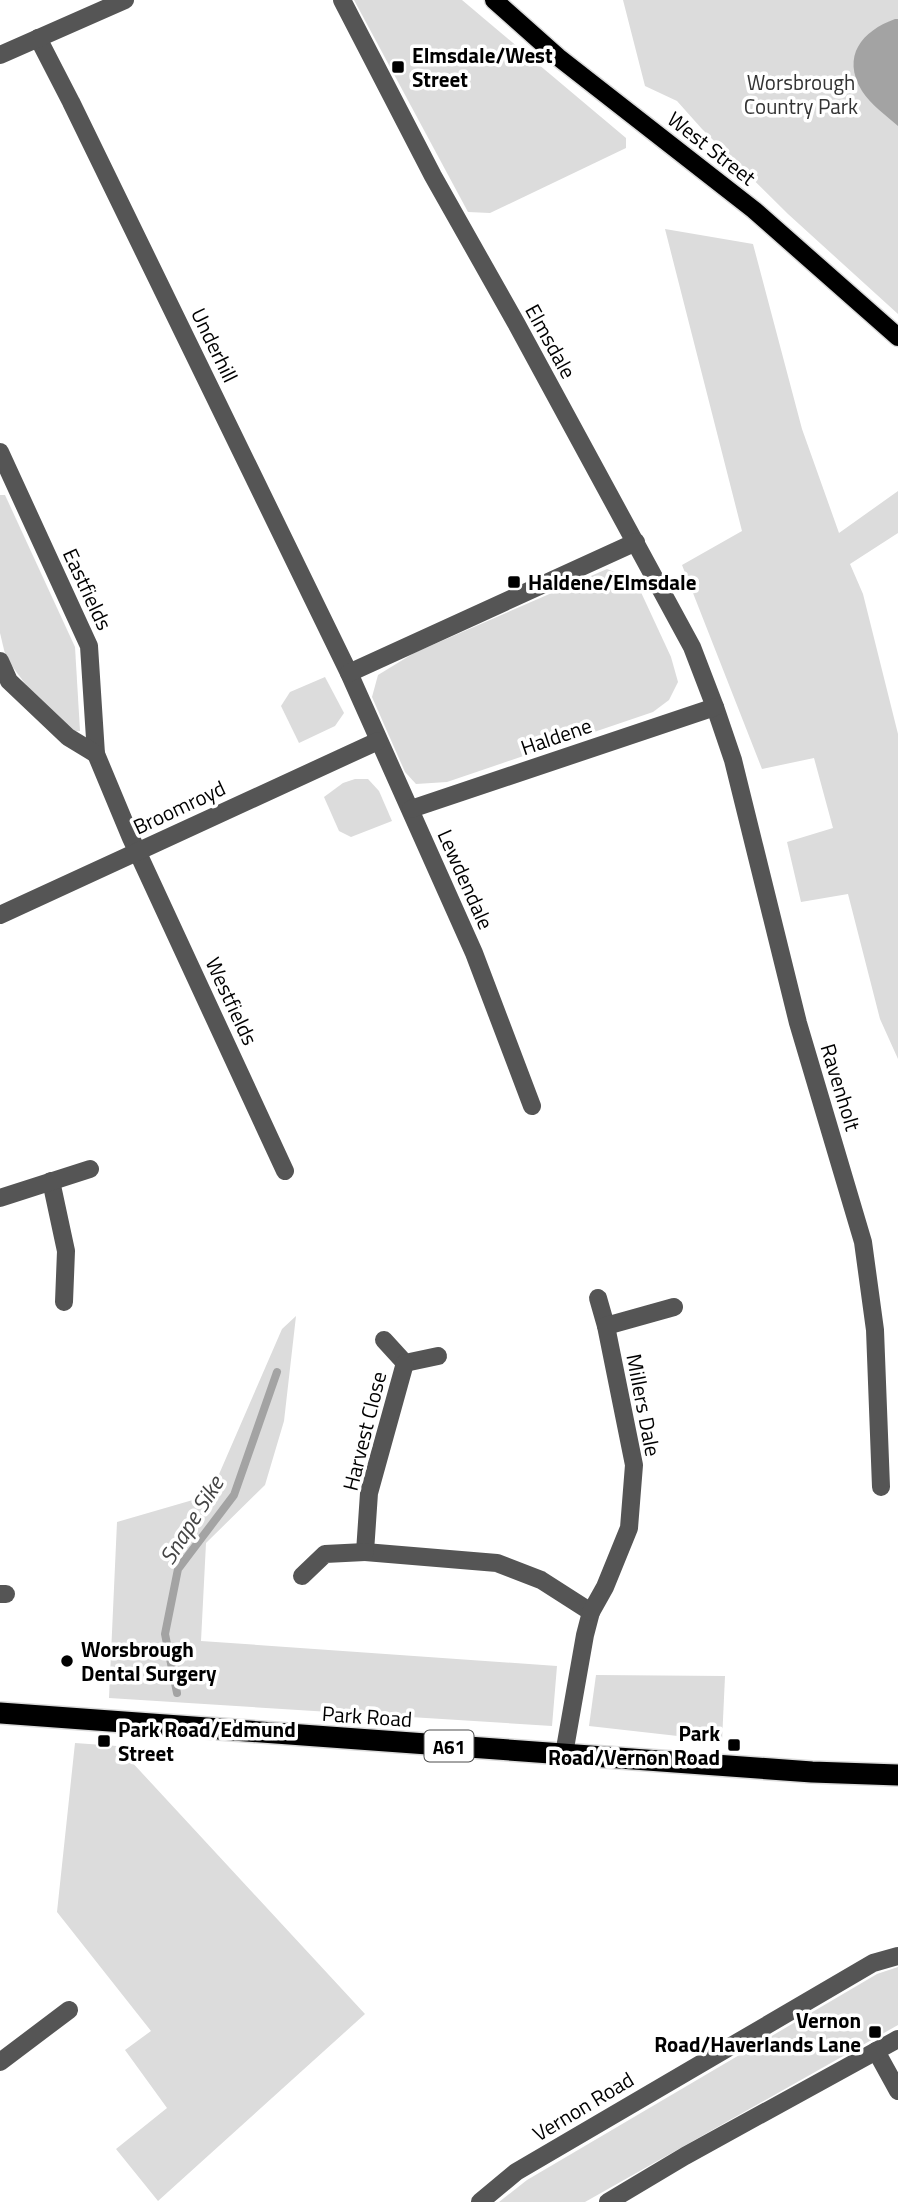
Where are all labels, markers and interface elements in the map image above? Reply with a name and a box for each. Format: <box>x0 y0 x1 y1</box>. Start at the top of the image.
place label: Elmsdale/West Street <box>412 39 553 95</box>
marker: Elmsdale/West Street <box>390 59 406 75</box>
park label: Worsbrough Country Park <box>744 66 858 122</box>
street label: West Street <box>661 103 764 193</box>
street label: Elmsdale <box>517 298 585 384</box>
street label: Underhill <box>183 302 247 388</box>
street label: Eastfields <box>55 543 121 635</box>
place label: Haldene/Elmsdale <box>528 566 696 598</box>
marker: Haldene/Elmsdale <box>506 574 522 590</box>
street label: Haldene <box>516 709 596 763</box>
street label: Broomroyd <box>127 772 231 842</box>
street label: Lewdendale <box>430 824 502 934</box>
street label: Westfields <box>198 952 266 1050</box>
street label: Ravenholt <box>813 1039 870 1135</box>
street label: Millers Dale <box>618 1351 670 1459</box>
street label: Harvest Close <box>334 1368 394 1494</box>
water label: Snape Sike <box>150 1468 233 1571</box>
place label: Worsbrough Dental Surgery <box>81 1633 217 1689</box>
marker: Worsbrough Dental Surgery <box>59 1653 75 1669</box>
street label: Park Road <box>321 1697 413 1735</box>
place label: Park Road/Edmund Street <box>118 1713 296 1769</box>
place label: Park Road/Vernon Road <box>548 1717 720 1773</box>
road number: A61 <box>424 1730 474 1762</box>
marker: Park Road/Edmund Street <box>96 1733 112 1749</box>
marker: Park Road/Vernon Road <box>726 1737 742 1753</box>
place label: Vernon Road/Haverlands Lane <box>654 2004 861 2060</box>
marker: Vernon Road/Haverlands Lane <box>867 2024 883 2040</box>
street label: Vernon Road <box>526 2063 640 2149</box>

